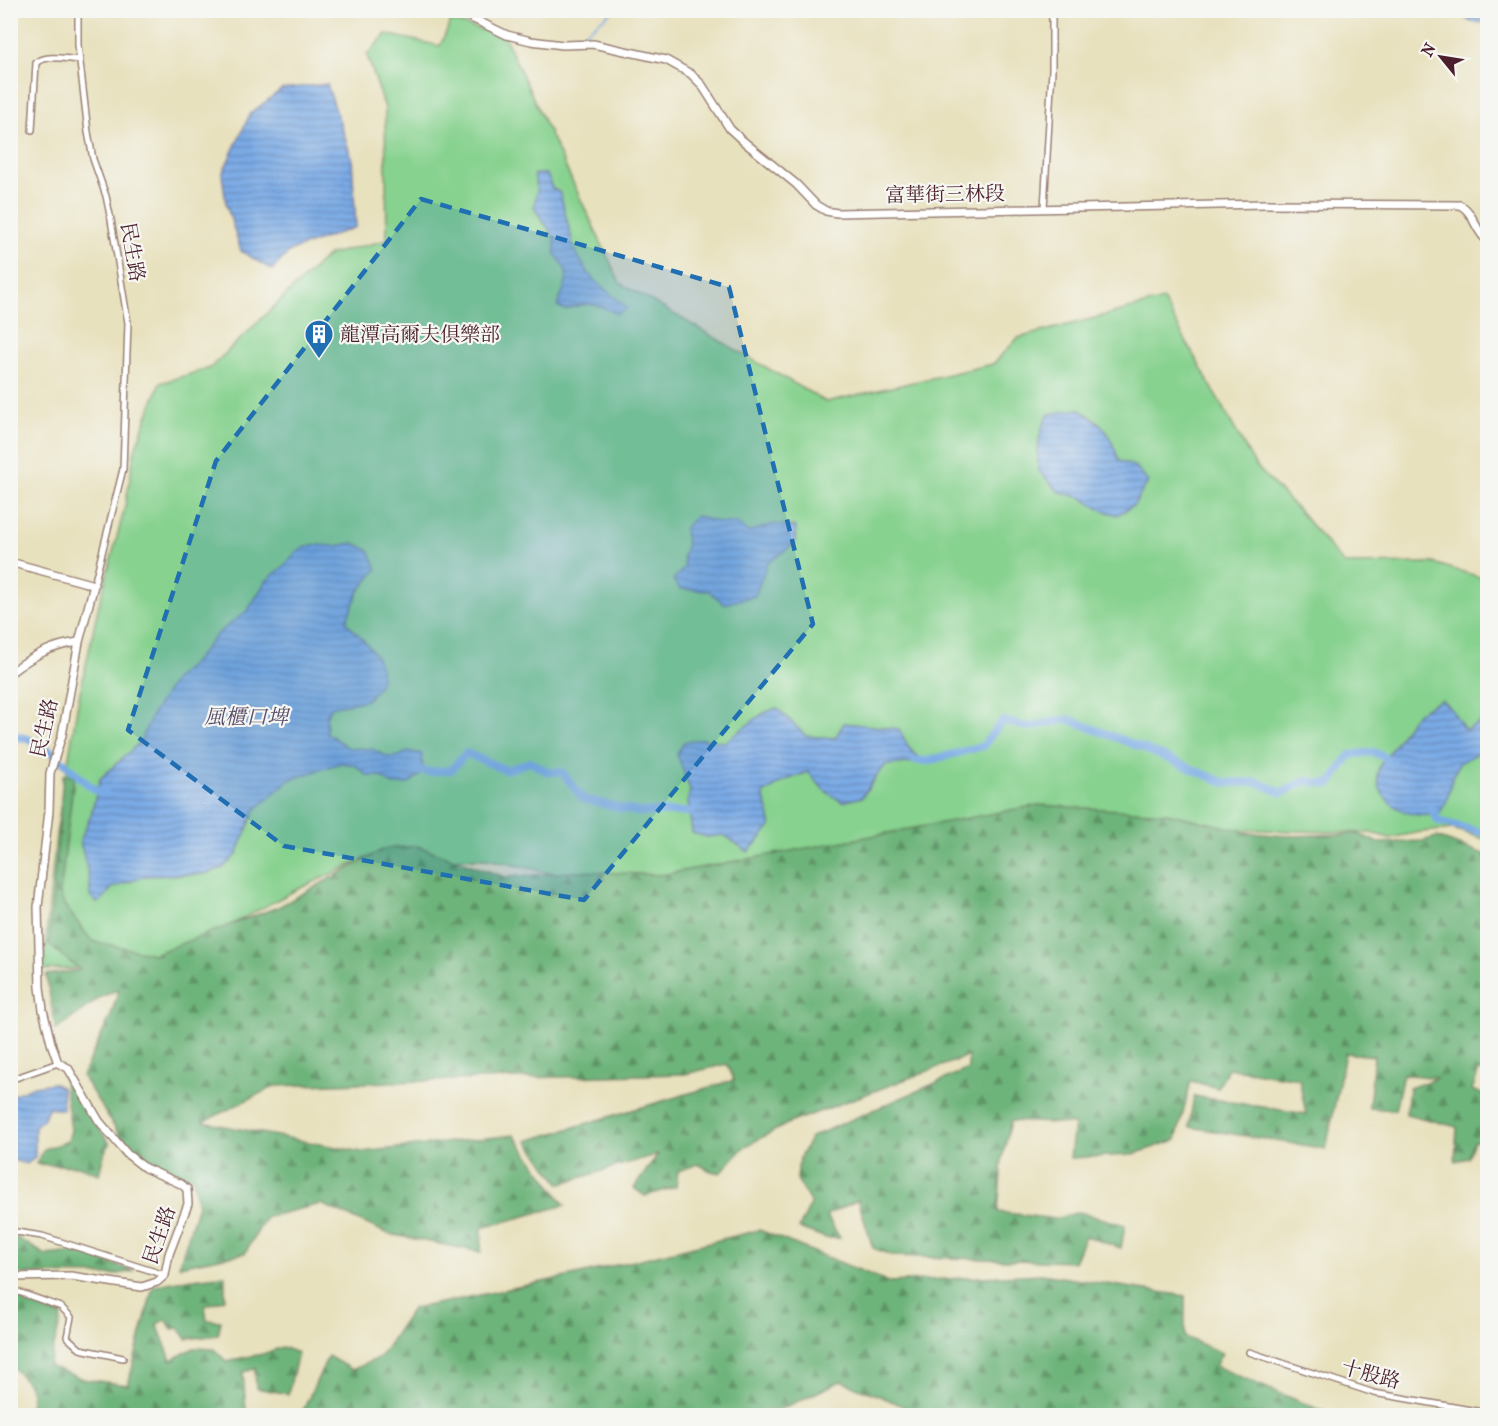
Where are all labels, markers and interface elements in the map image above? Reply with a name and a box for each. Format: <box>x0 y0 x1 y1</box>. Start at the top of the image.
north arrow <box>1411 27 1471 87</box>
text: N <box>1417 39 1440 60</box>
street label: 富華街三林段 <box>885 182 1005 207</box>
street label: 民生路 <box>116 221 149 284</box>
building icon: 龍潭高爾夫俱樂部 <box>303 318 335 360</box>
place label: 龍潭高爾夫俱樂部 <box>340 323 500 346</box>
street label: 民生路 <box>27 696 62 760</box>
water label: 風櫃口埤 <box>204 705 291 729</box>
street label: 民生路 <box>139 1203 180 1267</box>
street label: 十股路 <box>1339 1356 1403 1393</box>

